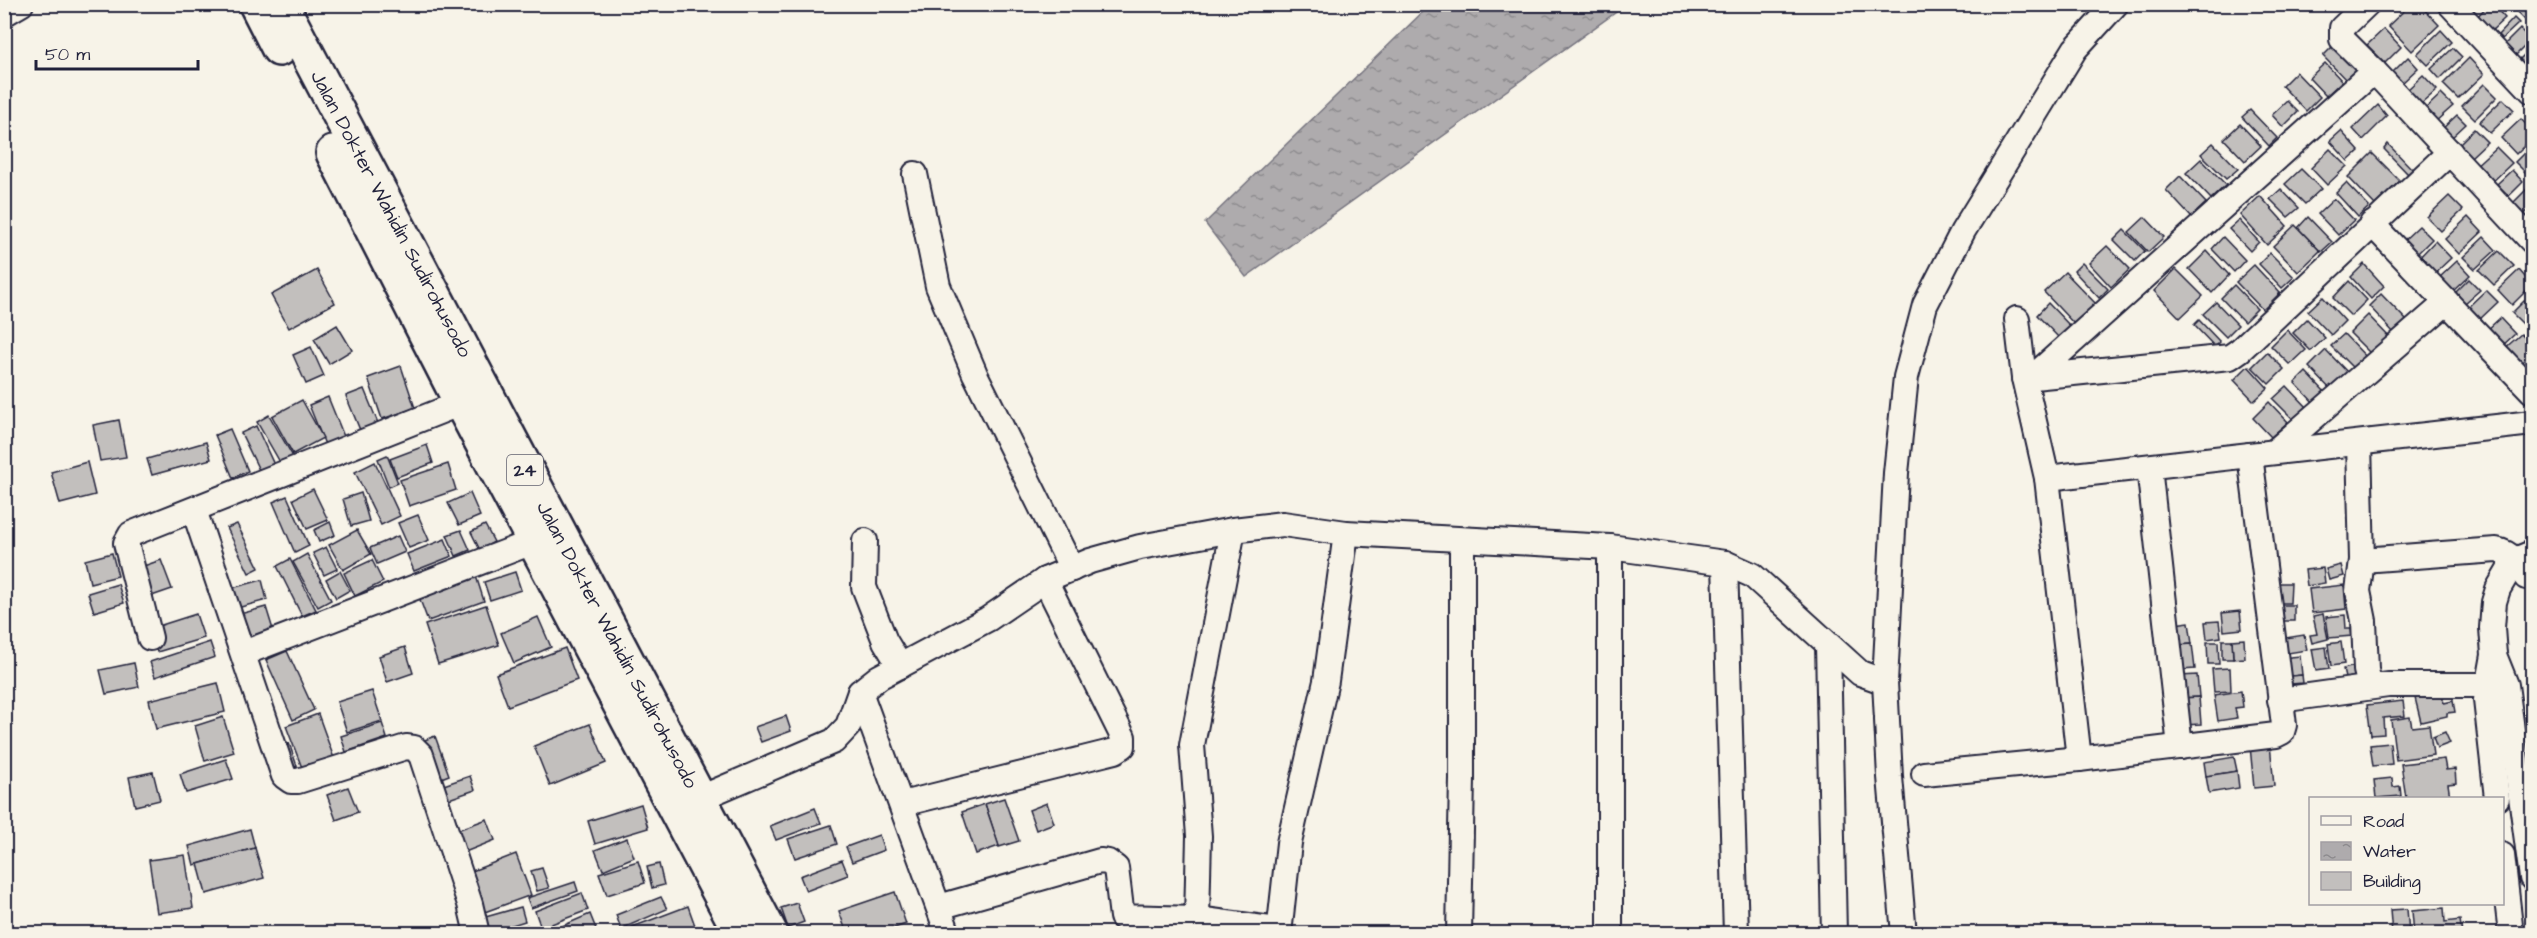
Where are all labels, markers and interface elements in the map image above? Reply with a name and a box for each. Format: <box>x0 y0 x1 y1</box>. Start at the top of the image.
scale bar <box>36 33 198 71</box>
text: 50 m <box>45 42 90 67</box>
street label: Jalan Dokter Wahidin Sudirohusodo <box>303 66 479 362</box>
road number: 24 <box>507 455 543 485</box>
street label: Jalan Dokter Wahidin Sudirohusodo <box>529 497 705 793</box>
legend <box>2309 797 2504 905</box>
text: Road <box>2363 809 2404 834</box>
text: Water <box>2363 839 2416 864</box>
text: Building <box>2363 869 2421 895</box>

